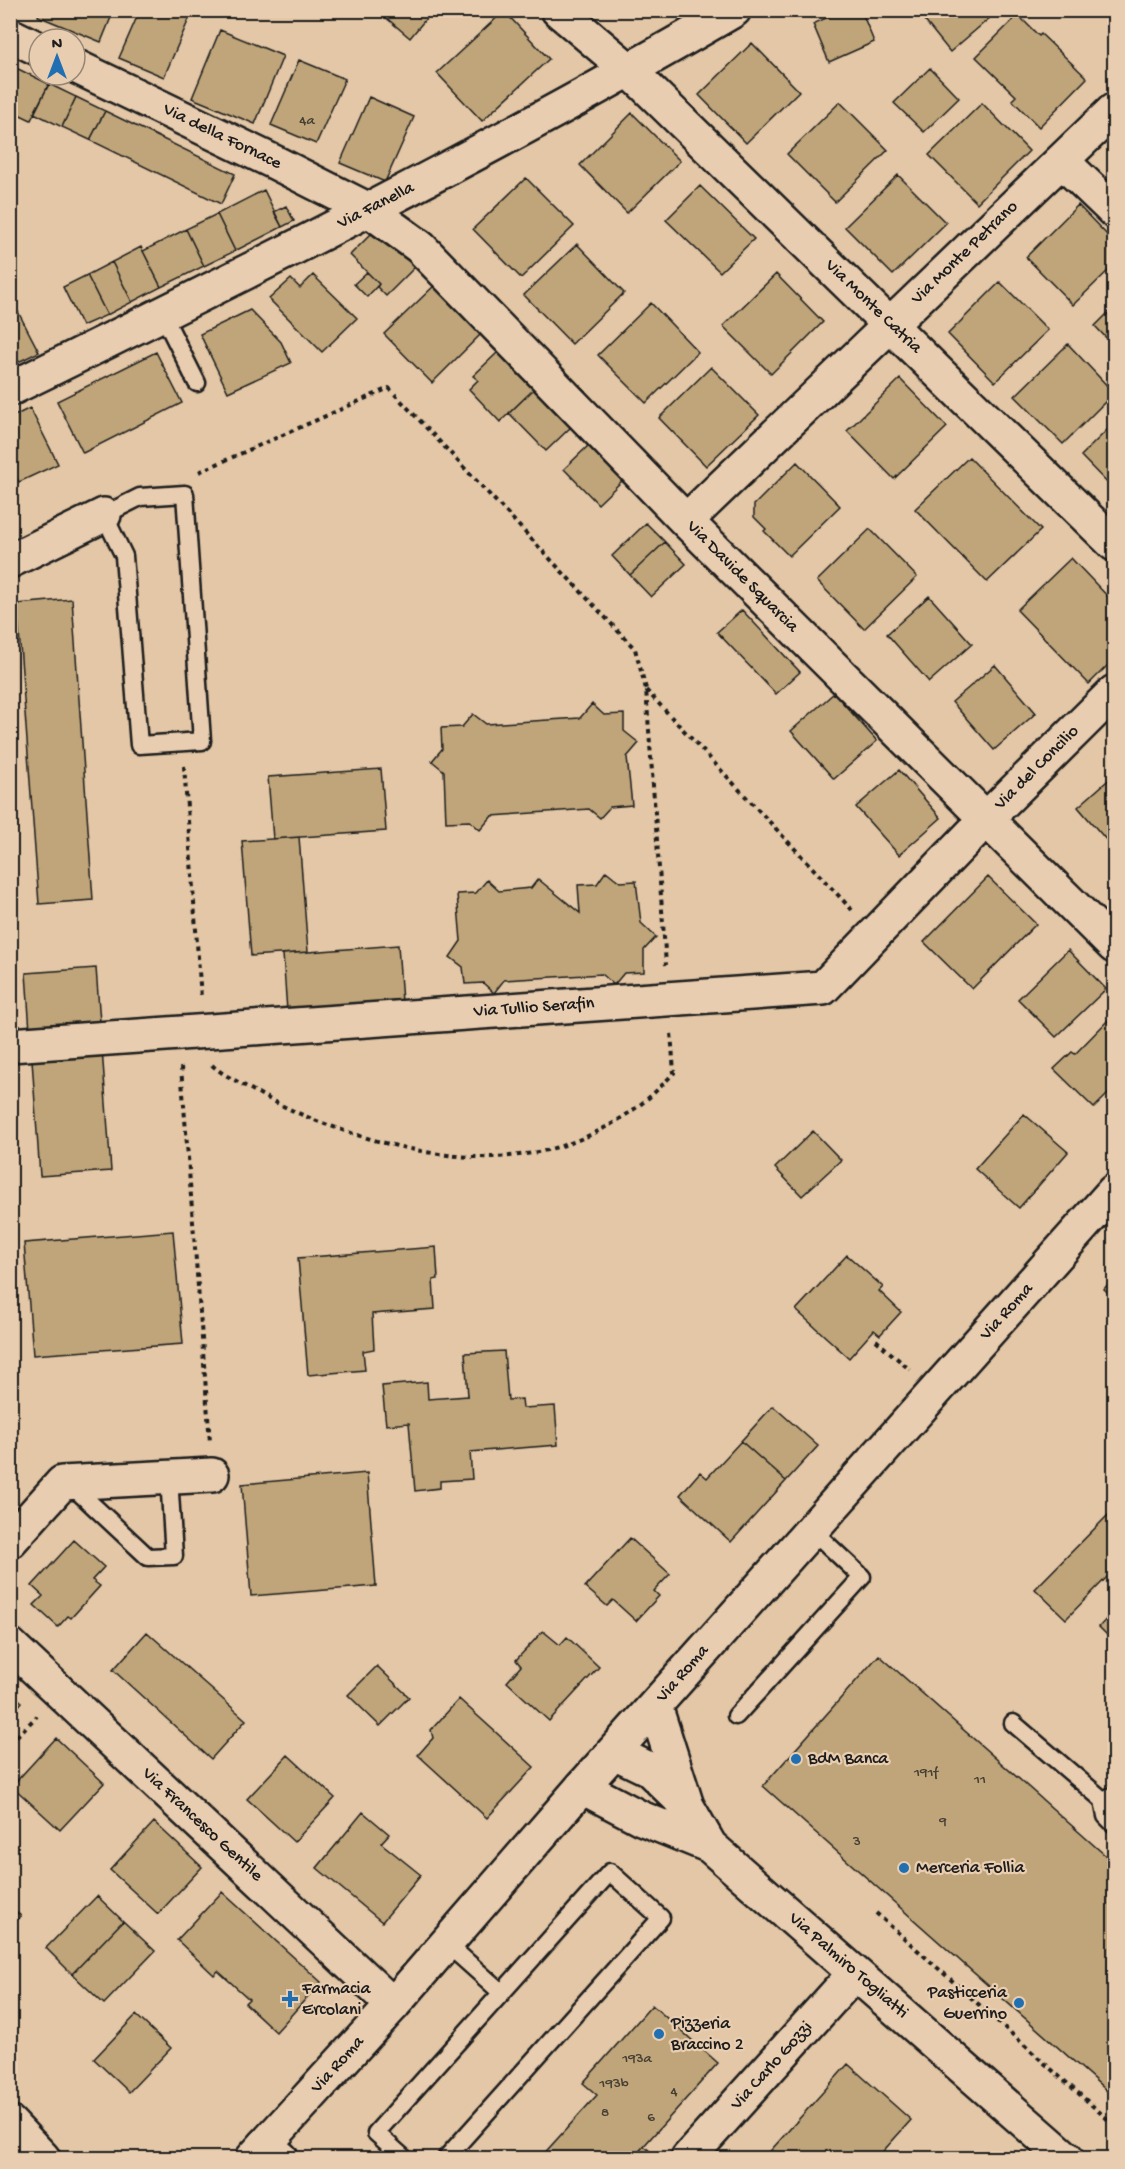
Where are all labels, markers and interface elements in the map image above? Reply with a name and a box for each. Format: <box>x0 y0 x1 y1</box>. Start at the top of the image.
north arrow <box>27 27 87 87</box>
text: N <box>52 36 63 55</box>
street label: Via della Fornace <box>158 99 285 175</box>
house number: 4a <box>299 112 315 130</box>
street label: Via Fanella <box>333 177 419 235</box>
street label: Via Monte Petrano <box>907 197 1023 310</box>
street label: Via Monte Catria <box>819 255 927 359</box>
street label: Via Davide Squarcia <box>681 516 803 638</box>
street label: Via del Concilio <box>990 721 1084 815</box>
street label: Via Tullio Serafin <box>472 993 596 1023</box>
street label: Via Roma <box>975 1278 1039 1346</box>
street label: Via Roma <box>652 1640 714 1708</box>
place label: BdM Banca <box>807 1749 889 1770</box>
marker: BdM Banca <box>789 1752 803 1766</box>
street label: Via Francesco Gentile <box>136 1763 267 1887</box>
house number: 191f <box>913 1764 940 1782</box>
house number: 11 <box>973 1771 986 1789</box>
house number: 9 <box>938 1813 947 1831</box>
house number: 3 <box>852 1833 861 1851</box>
place label: Merceria Follia <box>916 1858 1025 1879</box>
marker: Merceria Follia <box>897 1861 911 1875</box>
street label: Via Palmiro Togliatti <box>783 1908 912 2024</box>
place label: Farmacia Ercolani <box>301 1979 371 2021</box>
place label: Pasticceria Guerrino <box>926 1983 1008 2025</box>
marker: Farmacia Ercolani <box>283 1992 297 2006</box>
marker: Pasticceria Guerrino <box>1012 1996 1026 2010</box>
place label: Pizzeria Braccino 2 <box>670 2014 744 2056</box>
street label: Via Carlo Gozzi <box>726 2017 817 2116</box>
marker: Pizzeria Braccino 2 <box>652 2027 666 2041</box>
street label: Via Roma <box>306 2031 370 2099</box>
house number: 193a <box>621 2050 653 2068</box>
house number: 193b <box>598 2075 629 2093</box>
house number: 4 <box>670 2083 678 2101</box>
house number: 8 <box>601 2104 609 2122</box>
house number: 6 <box>647 2109 655 2127</box>

